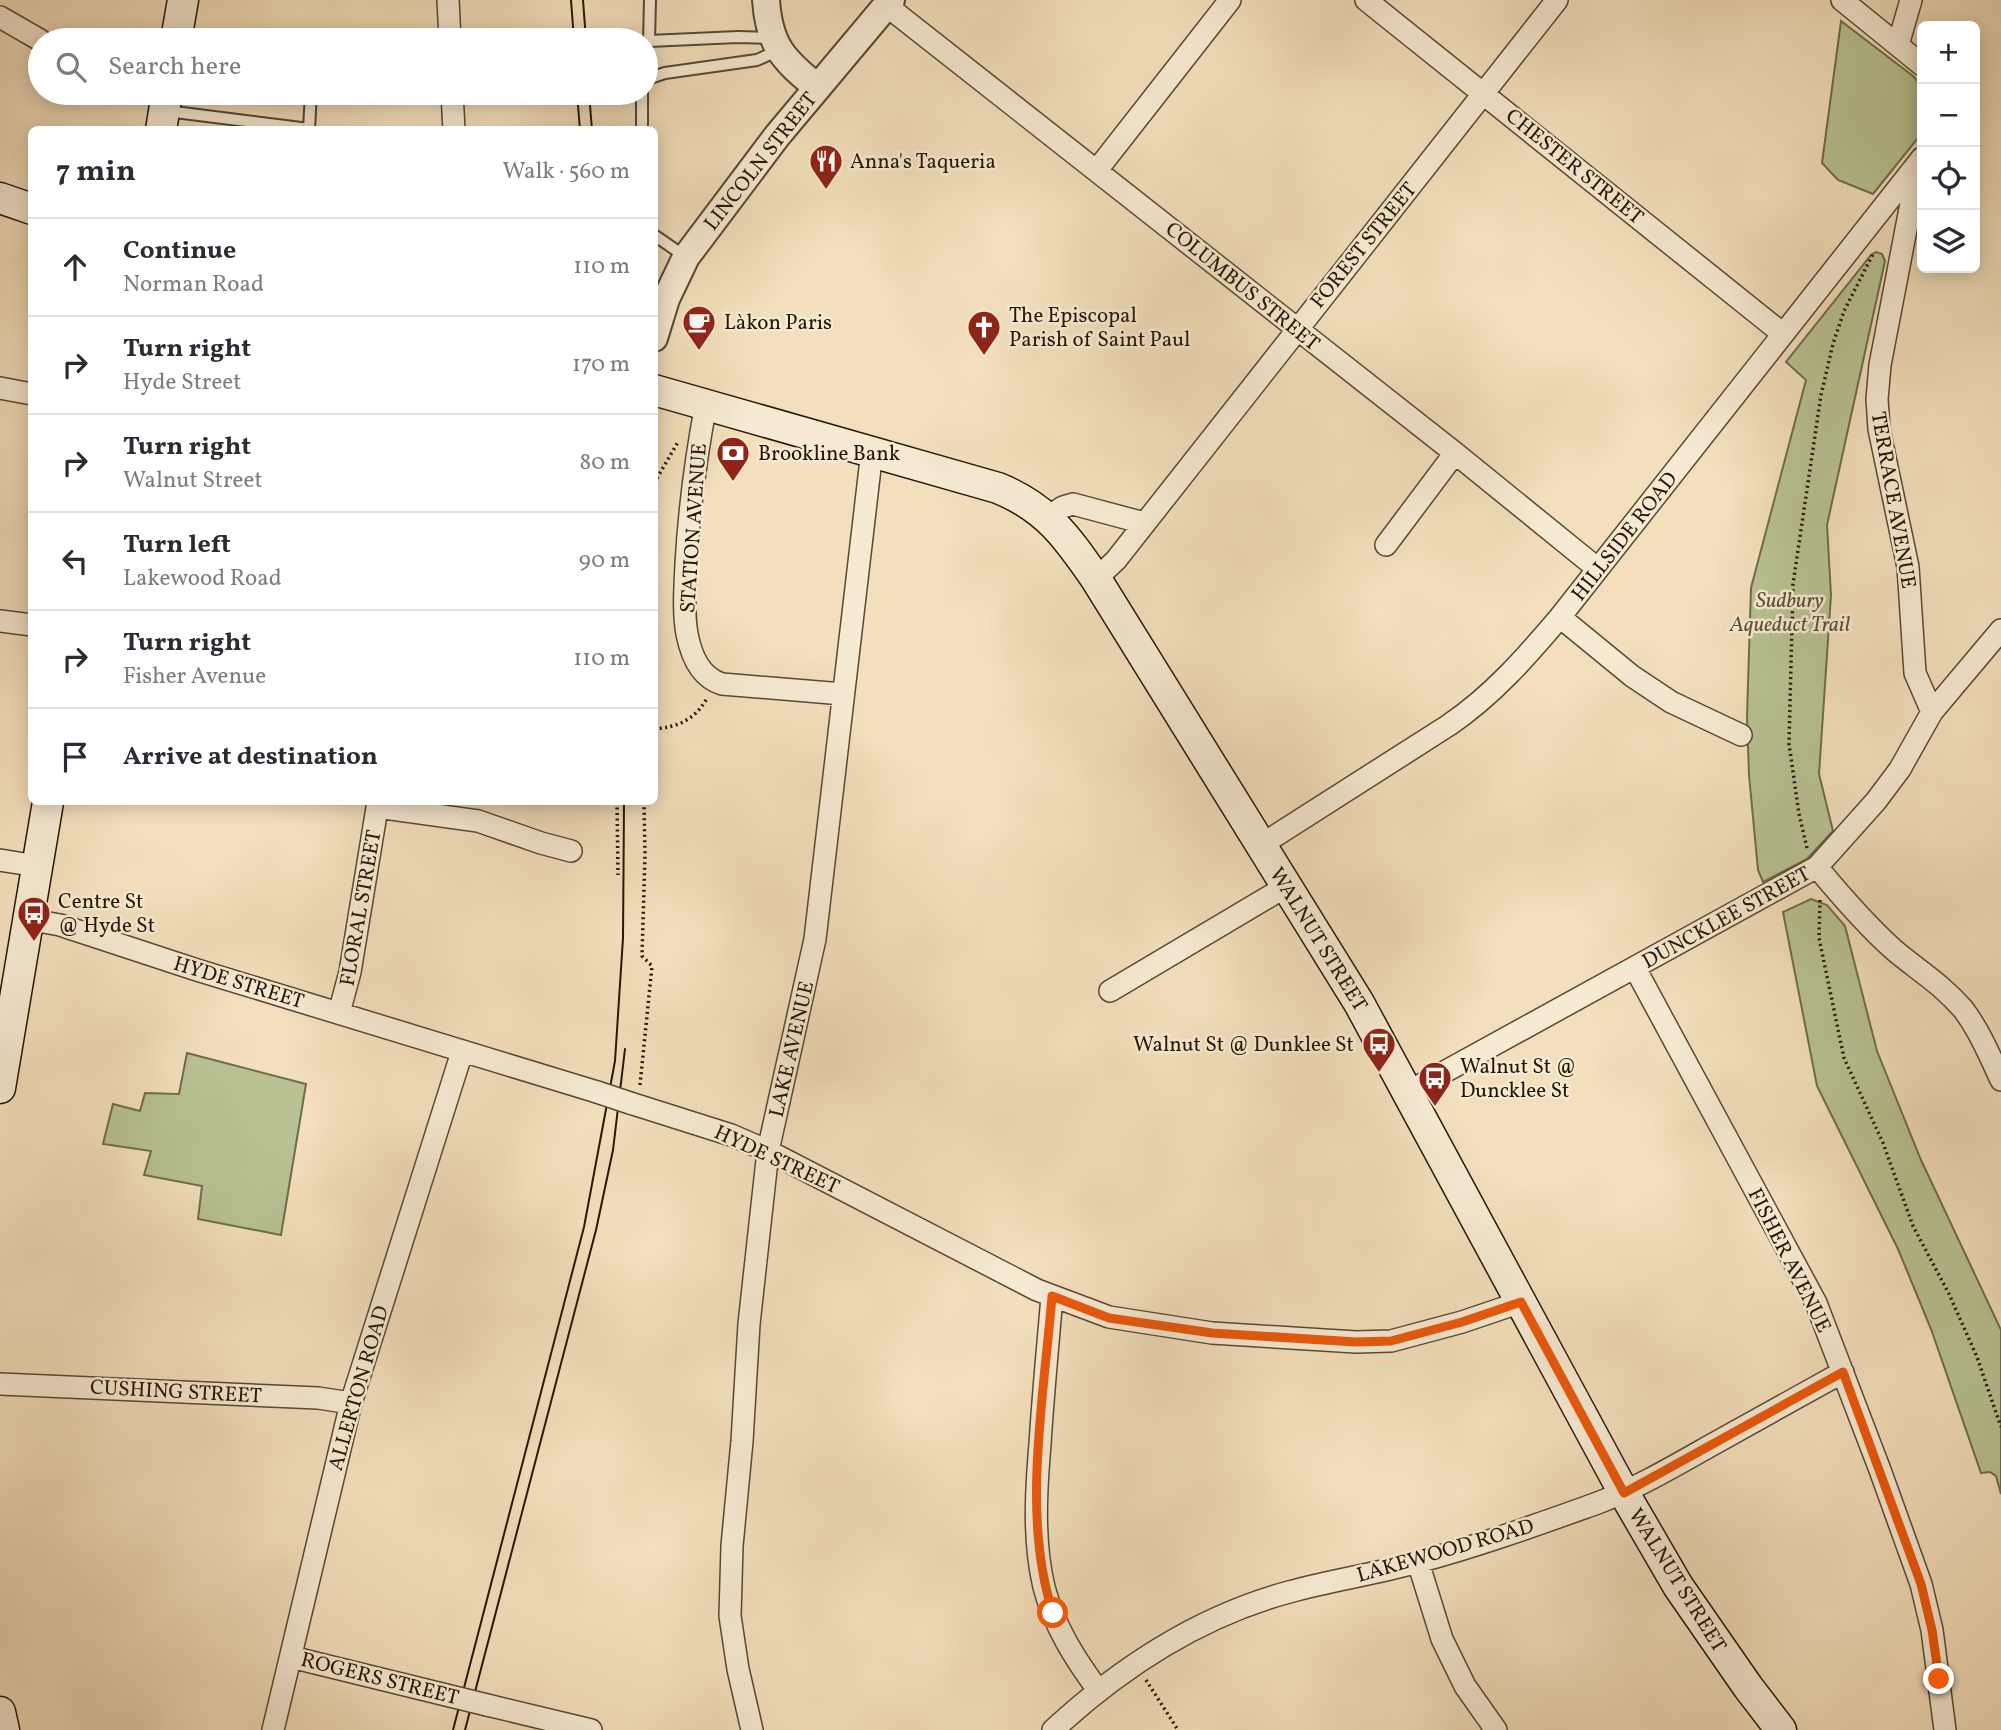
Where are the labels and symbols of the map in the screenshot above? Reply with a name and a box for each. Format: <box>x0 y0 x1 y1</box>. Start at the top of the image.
street label: LINCOLN STREET <box>698 86 825 237</box>
street label: CHESTER STREET <box>1499 102 1649 232</box>
restaurant icon: Anna's Taqueria <box>807 142 845 191</box>
place label: Anna's Taqueria <box>850 148 996 177</box>
street label: FOREST STREET <box>1304 177 1424 315</box>
street label: COLUMBUS STREET <box>1159 216 1325 359</box>
place label: The Episcopal Parish of Saint Paul <box>1009 302 1190 355</box>
cafe icon: Làkon Paris <box>680 303 718 352</box>
church icon: The Episcopal Parish of Saint Paul <box>965 308 1003 357</box>
place label: Làkon Paris <box>724 309 832 338</box>
street label: TERRACE AVENUE <box>1863 410 1922 591</box>
bank icon: Brookline Bank <box>714 434 752 483</box>
place label: Brookline Bank <box>758 440 901 469</box>
street label: STATION AVENUE <box>674 442 715 614</box>
street label: HILLSIDE ROAD <box>1565 466 1685 608</box>
park label: Sudbury Aqueduct Trail <box>1729 587 1850 640</box>
street label: FLORAL STREET <box>333 828 389 989</box>
street label: DUNCKLEE STREET <box>1637 860 1816 977</box>
street label: WALNUT STREET <box>1262 862 1374 1017</box>
place label: Centre St @ Hyde St <box>58 888 155 941</box>
bus stop icon: Centre St @ Hyde St <box>15 894 53 943</box>
street label: HYDE STREET <box>170 950 307 1017</box>
street label: LAKE AVENUE <box>763 979 822 1120</box>
bus stop icon: Walnut St @ Dunklee St <box>1360 1025 1398 1074</box>
place label: Walnut St @ Dunklee St <box>1133 1031 1354 1060</box>
place label: Walnut St @ Duncklee St <box>1460 1053 1576 1106</box>
bus stop icon: Walnut St @ Duncklee St <box>1416 1059 1454 1108</box>
street label: HYDE STREET <box>709 1119 844 1202</box>
street label: FISHER AVENUE <box>1740 1183 1838 1338</box>
street label: ALLERTON ROAD <box>322 1302 397 1474</box>
street label: CUSHING STREET <box>89 1374 262 1411</box>
street label: WALNUT STREET <box>1621 1503 1733 1658</box>
street label: LAKEWOOD ROAD <box>1353 1512 1537 1591</box>
route start <box>1037 1597 1068 1628</box>
street label: ROGERS STREET <box>298 1646 462 1713</box>
route end <box>1923 1663 1954 1694</box>

